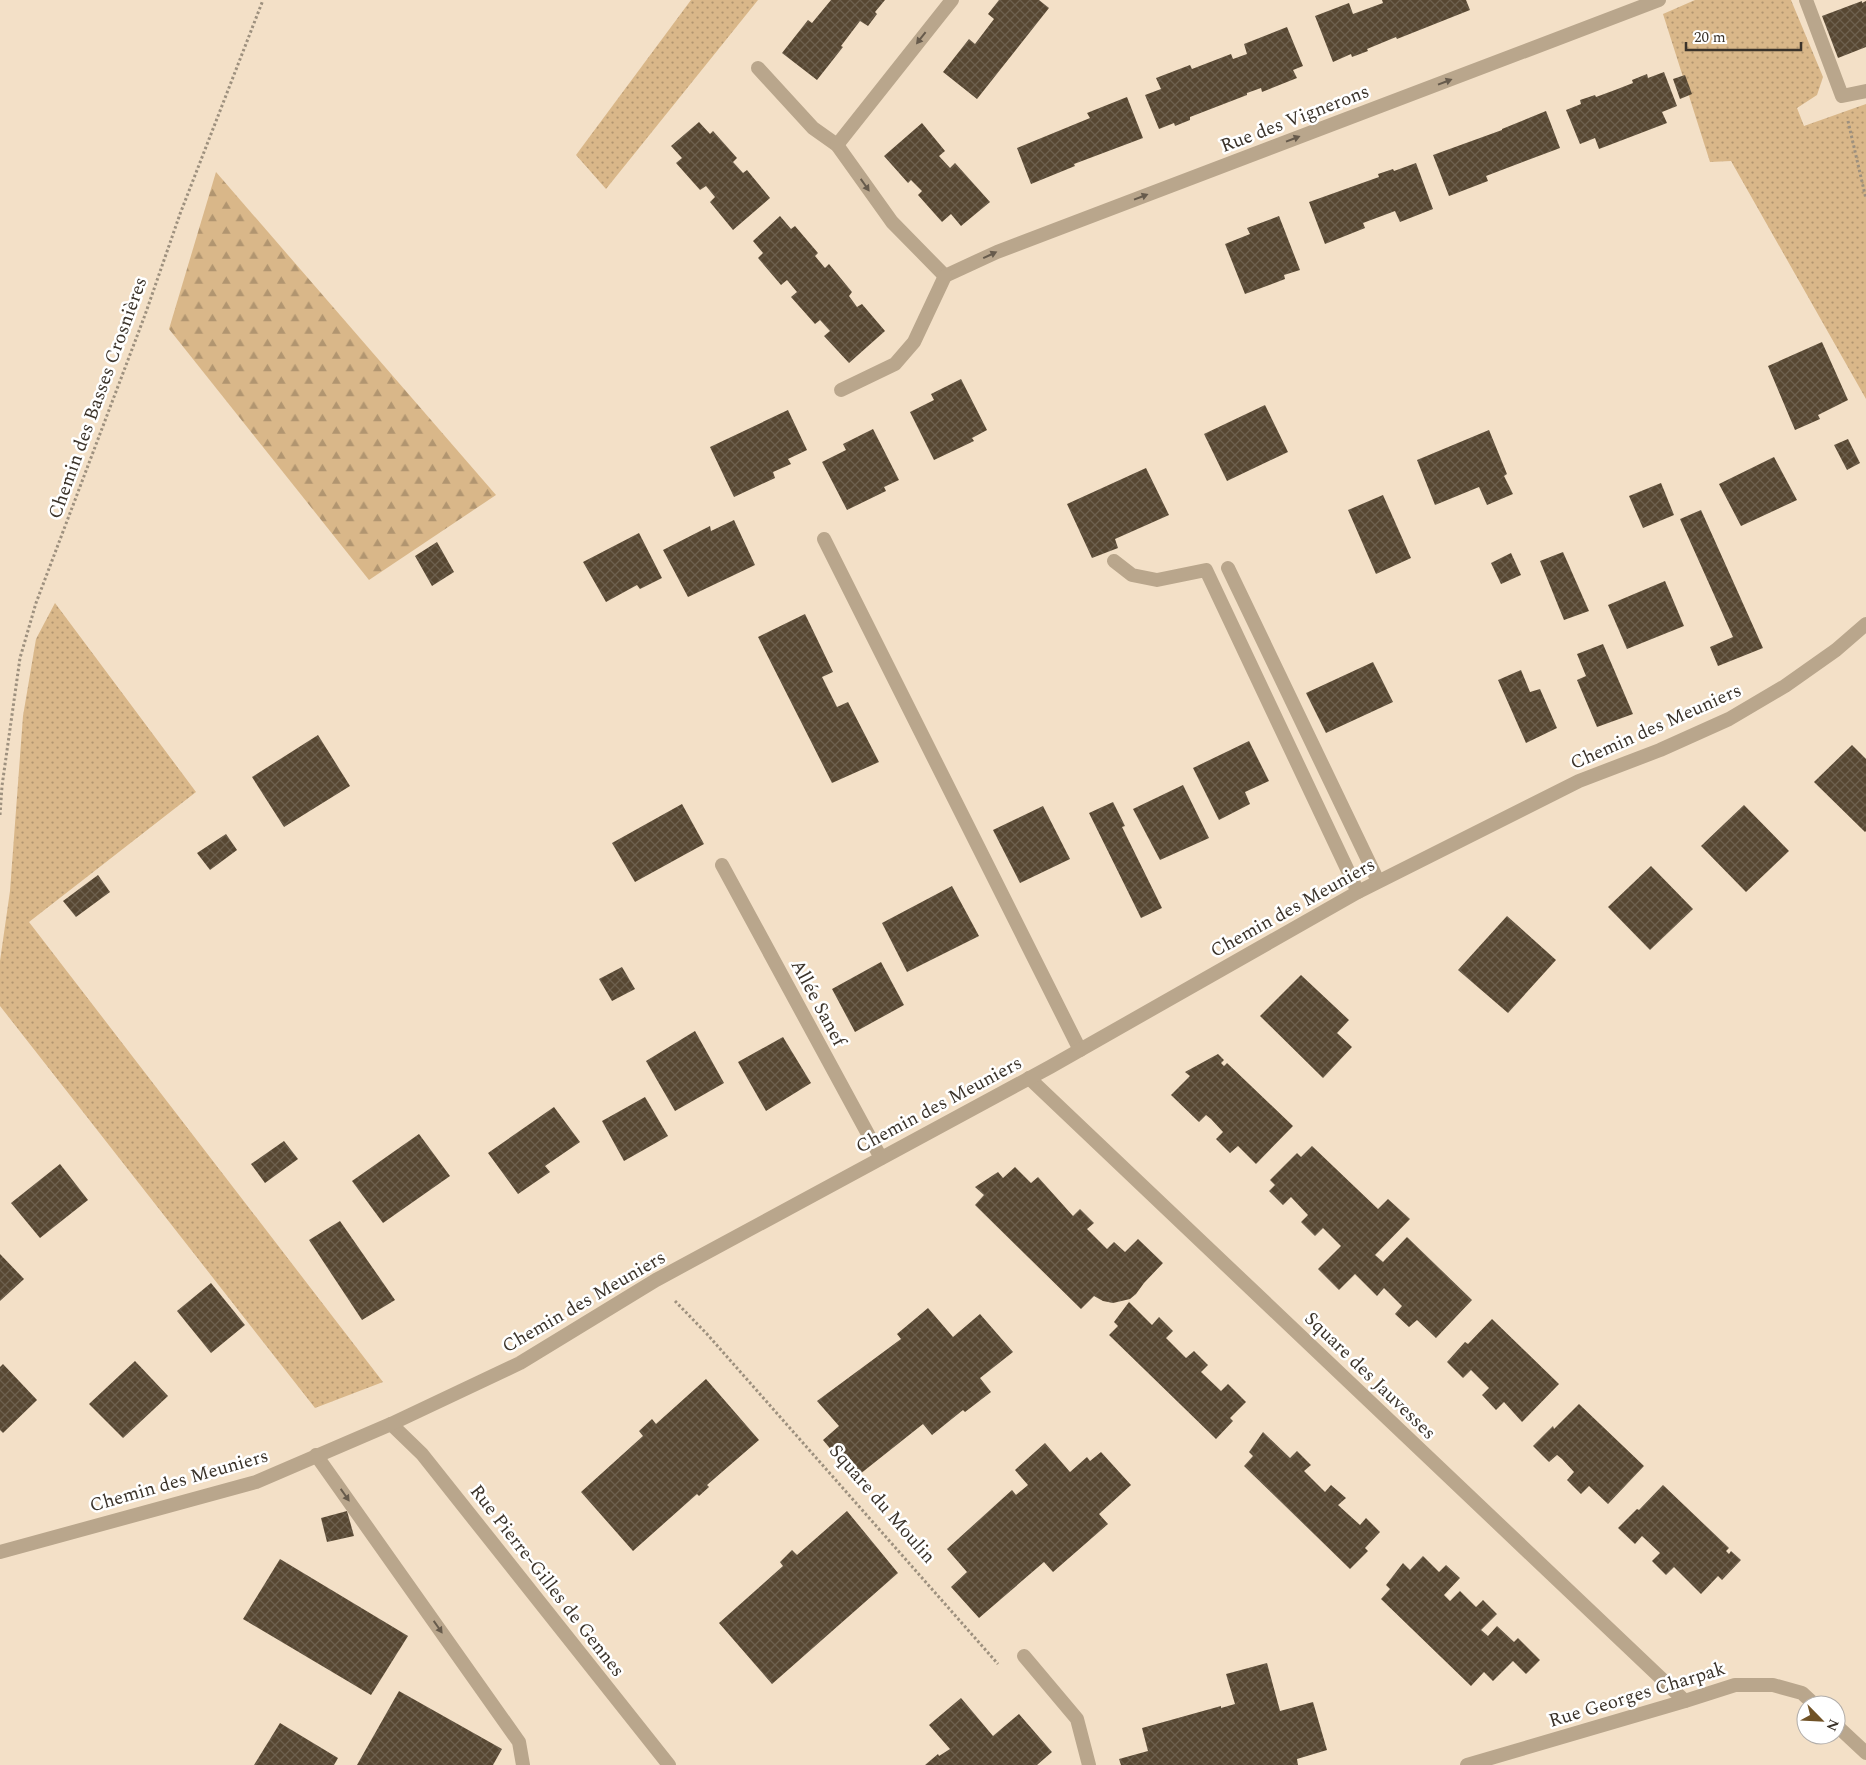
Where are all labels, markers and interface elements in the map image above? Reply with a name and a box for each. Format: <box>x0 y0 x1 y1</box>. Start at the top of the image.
scale bar <box>1686 20 1801 52</box>
text: 20 m <box>1694 26 1726 49</box>
one-way arrow <box>916 31 927 44</box>
street label: Rue des Vignerons <box>1216 77 1374 161</box>
one-way arrow <box>1438 77 1452 85</box>
one-way arrow <box>1286 135 1301 143</box>
one-way arrow <box>860 178 870 191</box>
one-way arrow <box>1134 193 1149 201</box>
one-way arrow <box>982 251 997 260</box>
street label: Chemin des Basses Crosnières <box>41 273 155 523</box>
street label: Chemin des Meuniers <box>1566 676 1746 778</box>
street label: Chemin des Meuniers <box>1205 851 1381 965</box>
street label: Allée Sanef <box>783 954 854 1053</box>
street label: Chemin des Meuniers <box>851 1049 1027 1161</box>
street label: Chemin des Meuniers <box>497 1243 671 1361</box>
street label: Square des Jauvesses <box>1297 1305 1443 1447</box>
street label: Square du Moulin <box>822 1438 942 1570</box>
street label: Chemin des Meuniers <box>86 1442 272 1520</box>
street label: Rue Pierre-Gilles de Gennes <box>462 1478 632 1684</box>
one-way arrow <box>339 1488 349 1501</box>
one-way arrow <box>433 1621 443 1634</box>
street label: Rue Georges Charpak <box>1545 1654 1729 1736</box>
north arrow <box>1796 1695 1846 1745</box>
text: N <box>1821 1716 1844 1735</box>

